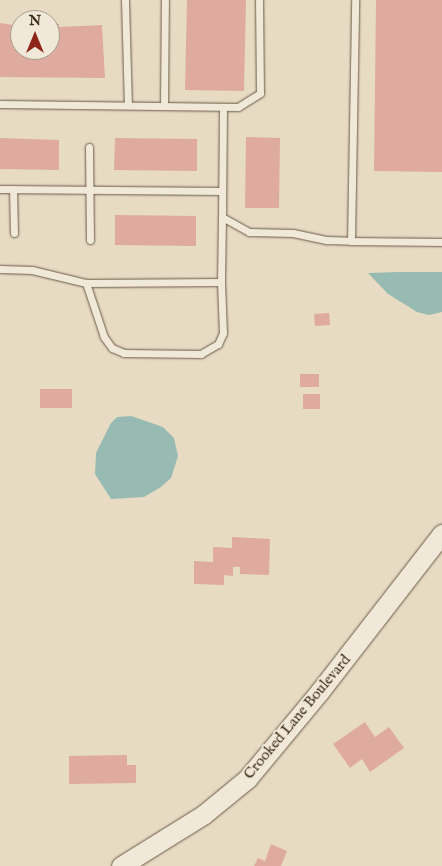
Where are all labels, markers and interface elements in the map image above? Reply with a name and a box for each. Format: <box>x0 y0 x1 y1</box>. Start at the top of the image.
north arrow <box>10 10 60 60</box>
text: N <box>29 12 41 30</box>
street label: Crooked Lane Boulevard <box>240 651 354 783</box>

